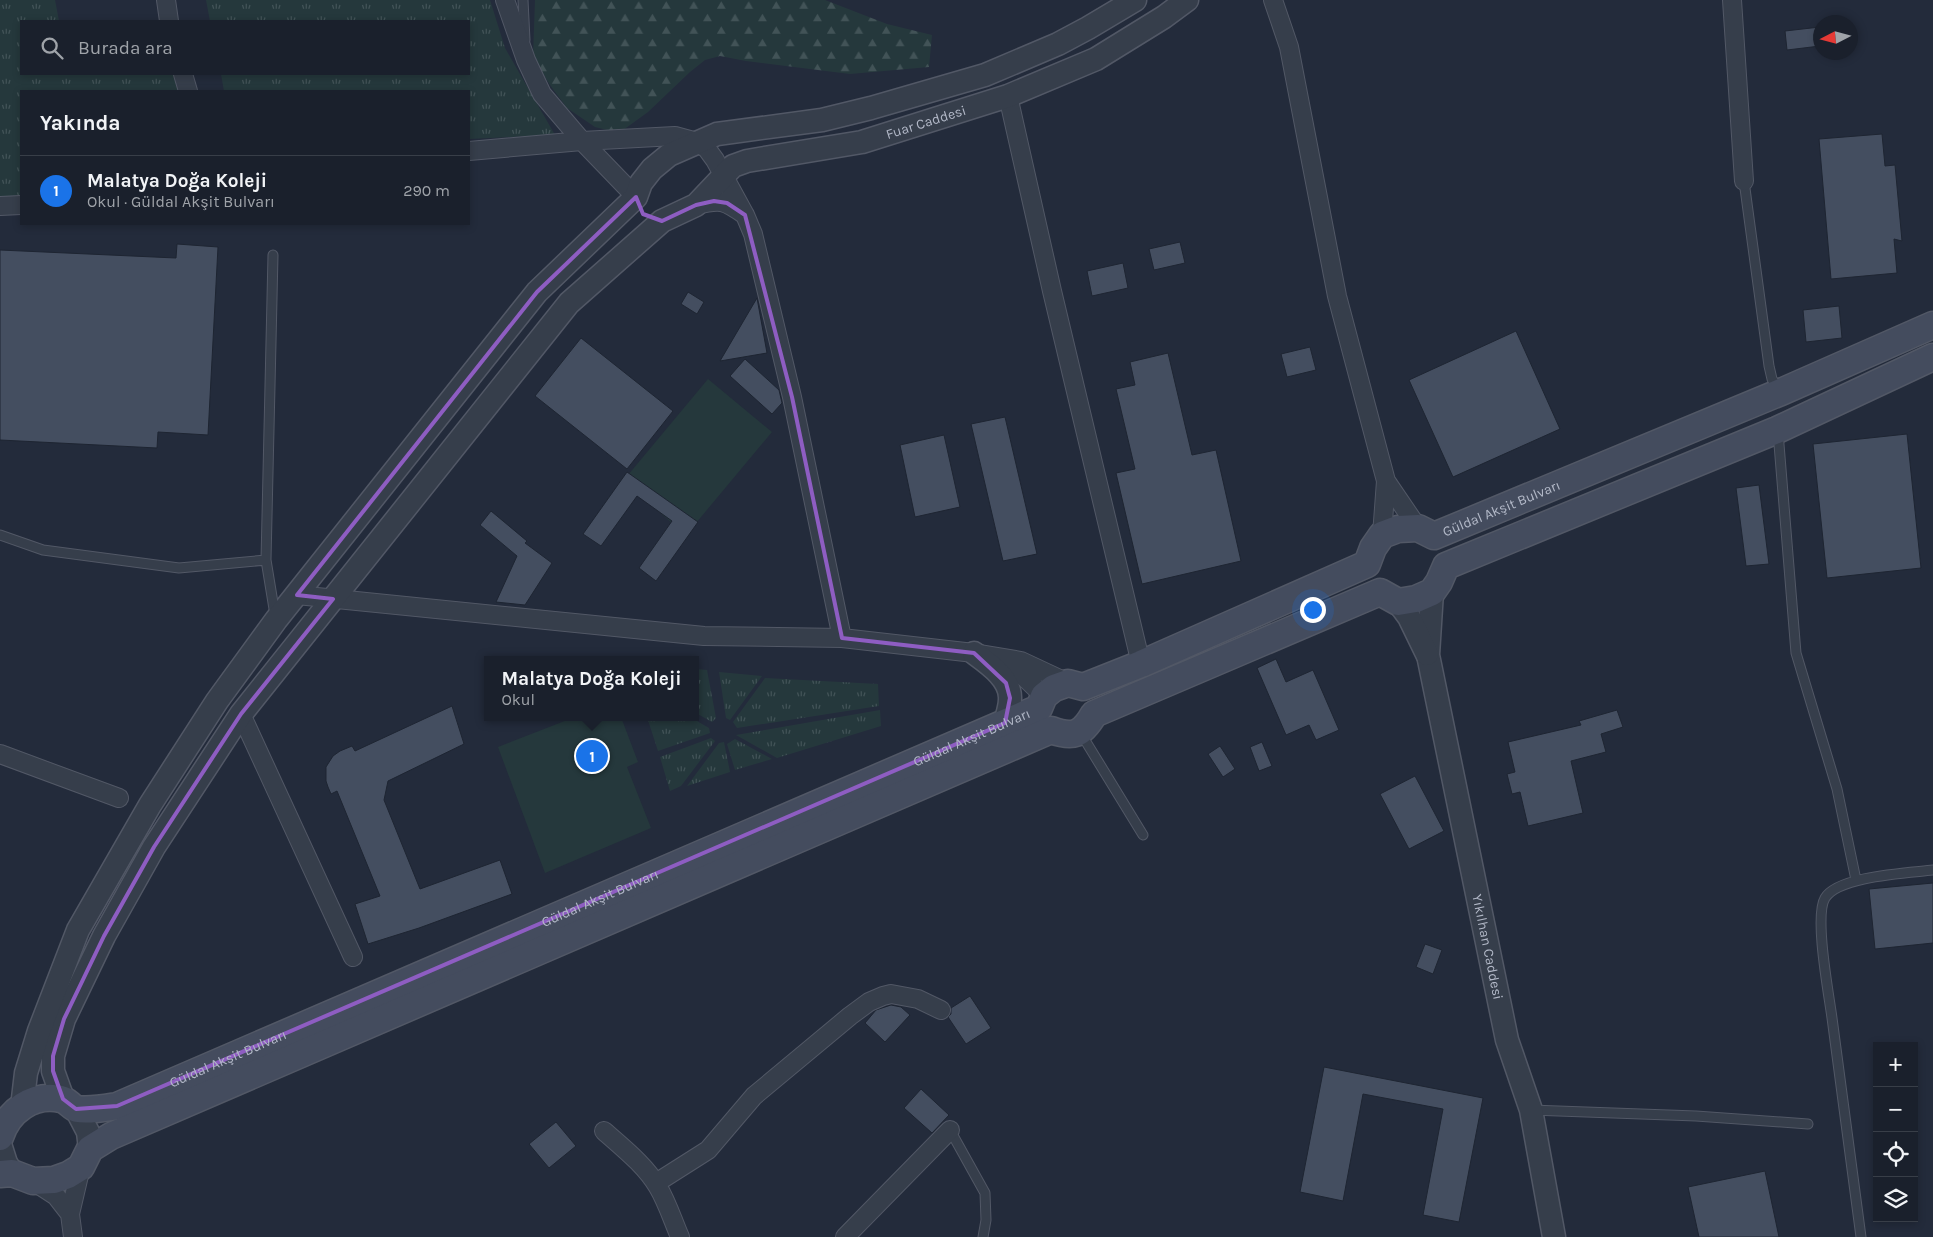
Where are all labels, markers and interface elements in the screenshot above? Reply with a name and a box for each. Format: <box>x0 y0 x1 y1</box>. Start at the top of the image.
north arrow <box>1813 15 1858 60</box>
search box <box>20 20 470 75</box>
icon: search <box>38 34 66 62</box>
text: Burada ara <box>78 37 173 59</box>
street label: Fuar Caddesi <box>884 101 968 143</box>
text: Yakında <box>40 111 121 135</box>
text: Malatya Doğa Koleji <box>87 170 267 192</box>
text: 1 <box>53 181 59 200</box>
text: 290 m <box>403 181 450 200</box>
text: Okul · Güldal Akşit Bulvarı <box>87 192 275 211</box>
street label: Güldal Akşit Bulvarı <box>1440 476 1563 540</box>
your location <box>1300 597 1326 623</box>
popup <box>484 656 699 721</box>
text: Malatya Doğa Koleji <box>501 668 682 690</box>
text: Okul <box>501 690 535 709</box>
street label: Güldal Akşit Bulvarı <box>910 704 1033 770</box>
pin: 1 <box>576 737 608 775</box>
street label: Güldal Akşit Bulvarı <box>539 865 661 930</box>
street label: Yıkılhan Caddesi <box>1469 892 1507 1001</box>
street label: Güldal Akşit Bulvarı <box>167 1025 289 1091</box>
map controls <box>1873 1042 1918 1222</box>
button: + <box>1873 1042 1918 1087</box>
button: − <box>1873 1087 1918 1132</box>
button: locate <box>1873 1132 1918 1177</box>
button: layers <box>1873 1177 1918 1222</box>

